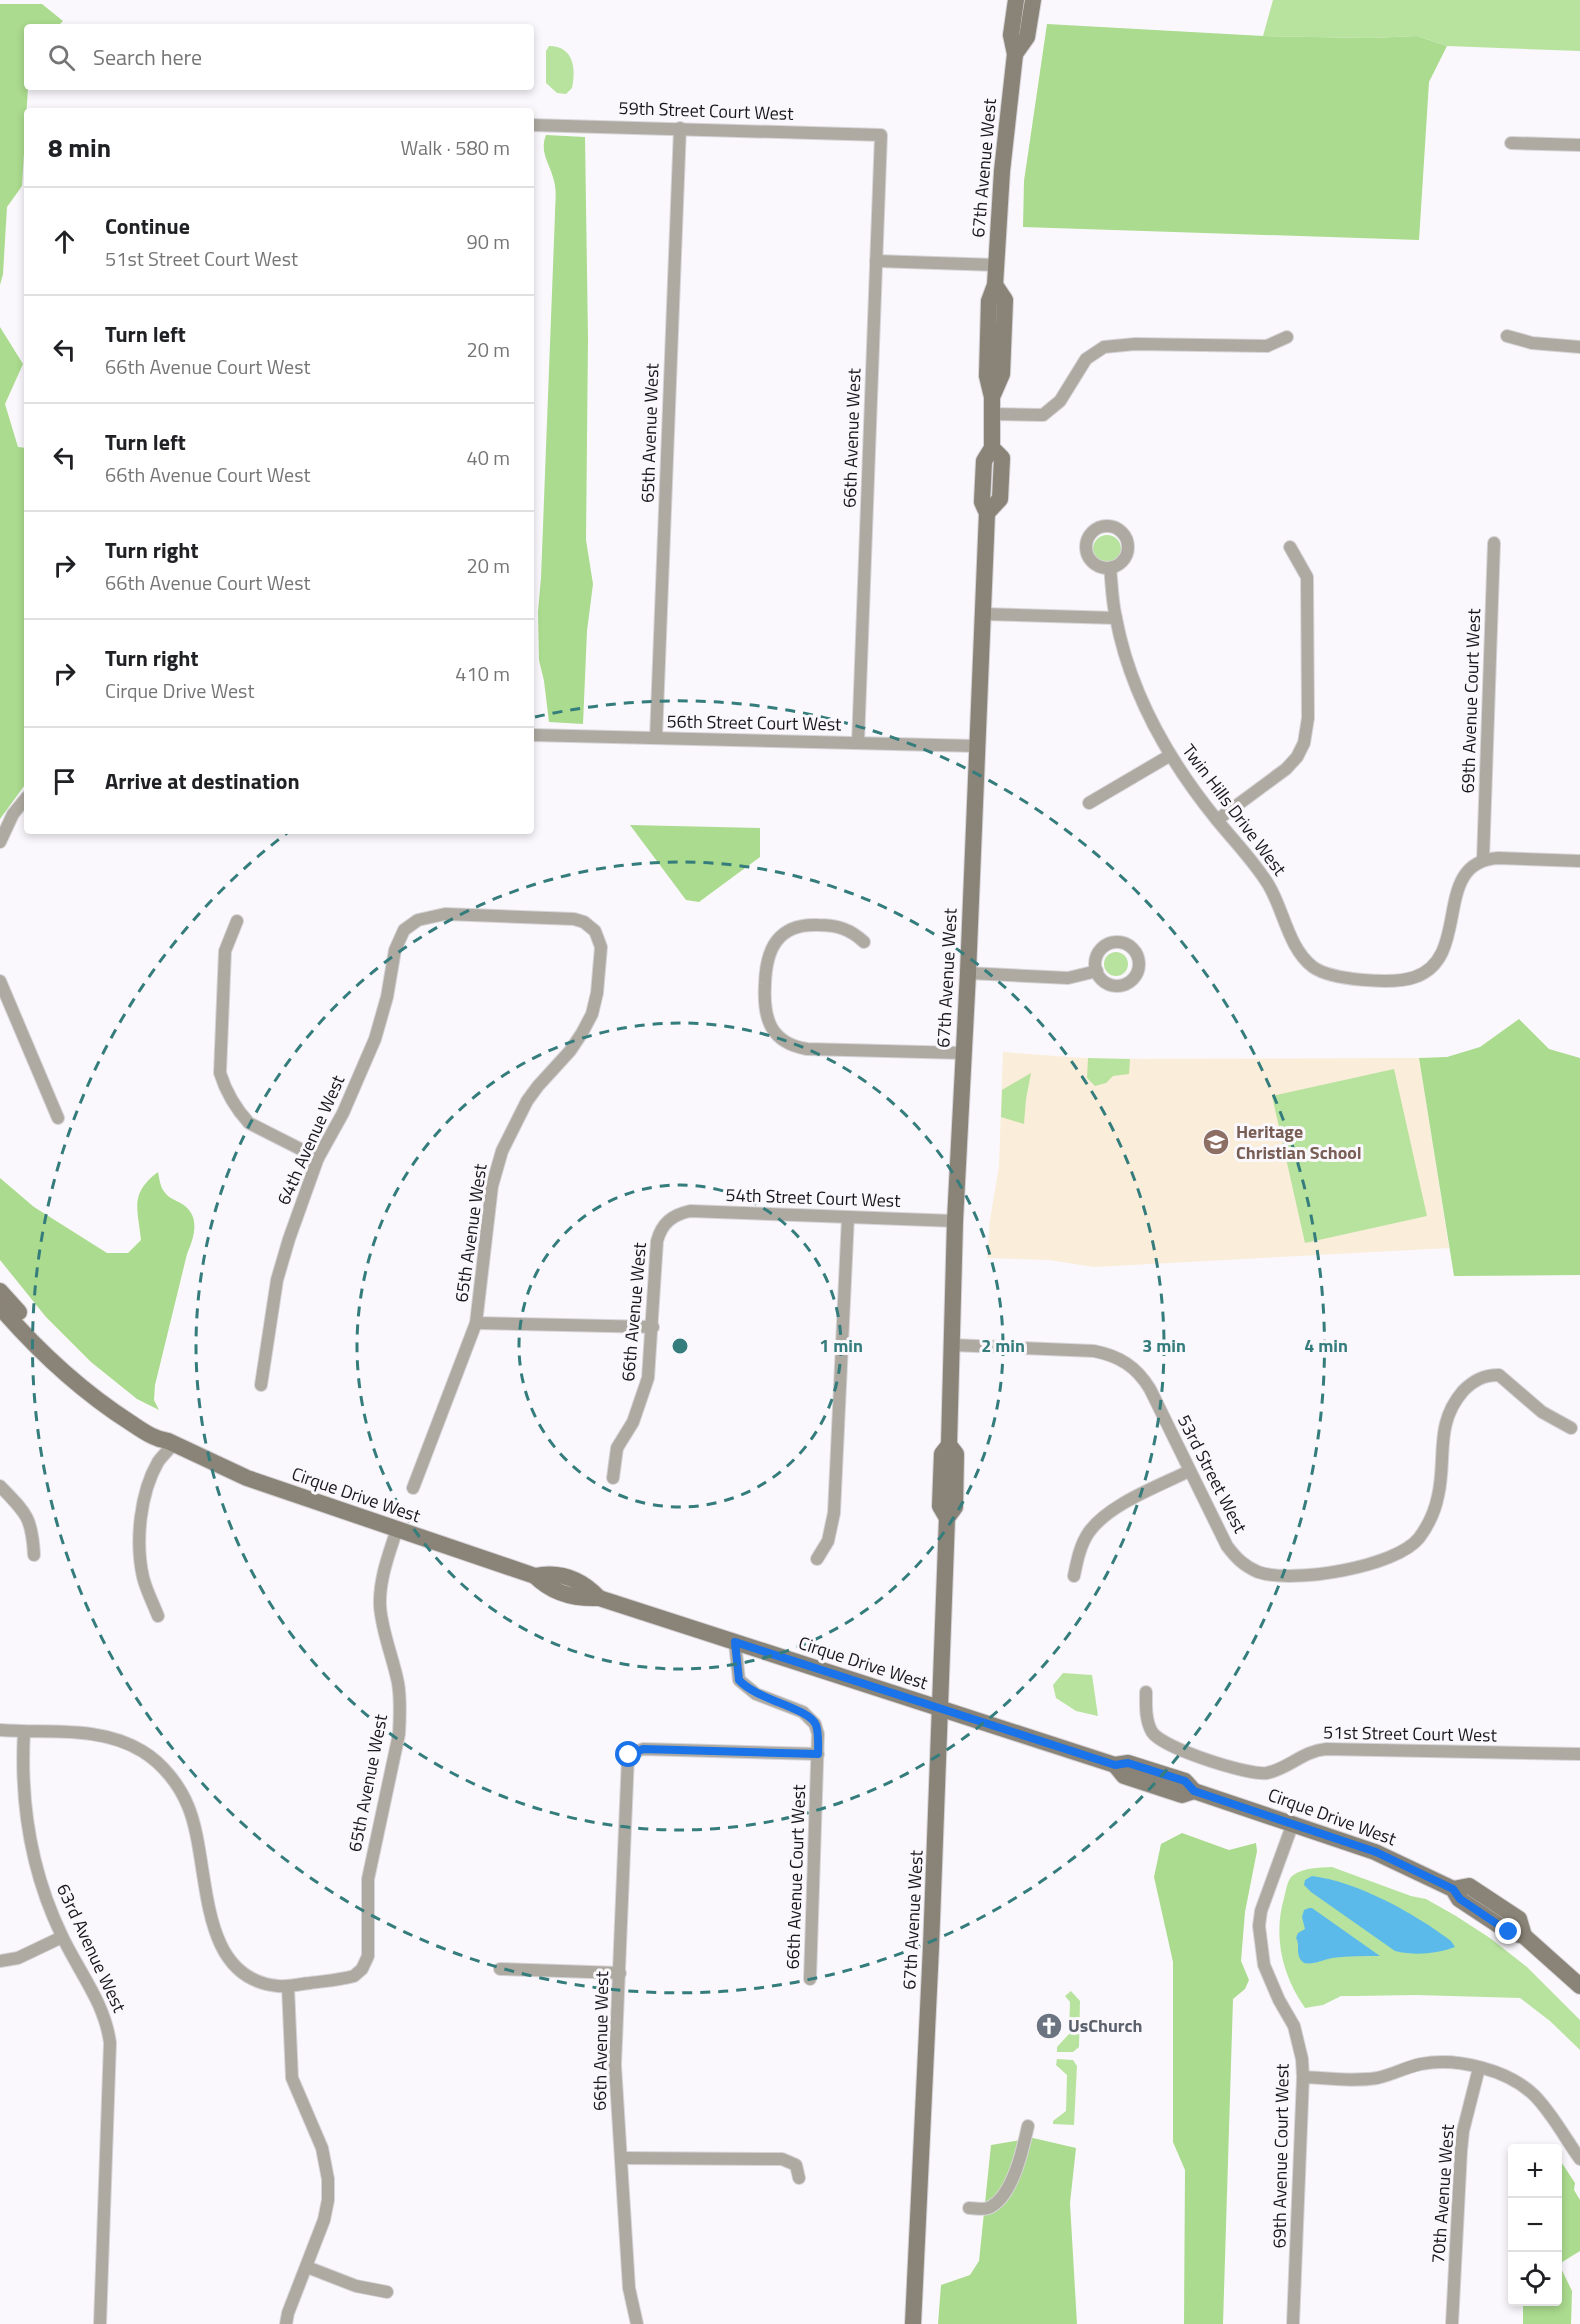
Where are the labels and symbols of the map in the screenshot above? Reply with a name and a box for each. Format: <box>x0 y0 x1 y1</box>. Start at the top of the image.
street label: 59th Street Court West <box>618 94 795 127</box>
street label: 67th Avenue West <box>964 97 1003 239</box>
street label: 65th Avenue West <box>634 362 665 503</box>
street label: 66th Avenue West <box>836 367 867 508</box>
street label: 69th Avenue Court West <box>1454 607 1487 794</box>
street label: 56th Street Court West <box>666 707 842 738</box>
street label: Twin Hills Drive West <box>1176 738 1293 882</box>
street label: 67th Avenue West <box>929 907 964 1048</box>
street label: 64th Avenue West <box>270 1070 352 1209</box>
place label: Heritage Christian School <box>1236 1118 1362 1166</box>
school or university icon: Heritage Christian School <box>1201 1127 1231 1157</box>
street label: 65th Avenue West <box>447 1161 494 1304</box>
street label: 54th Street Court West <box>725 1181 902 1214</box>
street label: 66th Avenue West <box>614 1241 653 1383</box>
text: 1 min <box>819 1332 863 1359</box>
text: 2 min <box>981 1332 1025 1359</box>
text: 3 min <box>1142 1332 1186 1359</box>
text: 4 min <box>1304 1332 1348 1359</box>
centre of rings <box>670 1336 690 1356</box>
street label: 53rd Street West <box>1171 1410 1254 1538</box>
street label: Cirque Drive West <box>288 1460 425 1529</box>
street label: Cirque Drive West <box>795 1629 932 1696</box>
street label: 65th Avenue West <box>341 1711 394 1854</box>
street label: 51st Street Court West <box>1323 1718 1498 1749</box>
route start <box>615 1741 641 1767</box>
street label: Cirque Drive West <box>1264 1781 1401 1852</box>
street label: 66th Avenue Court West <box>779 1783 812 1970</box>
street label: 67th Avenue West <box>895 1849 930 1990</box>
street label: 63rd Avenue West <box>50 1879 133 2017</box>
route end <box>1495 1918 1521 1944</box>
street label: 66th Avenue West <box>586 1970 615 2111</box>
church icon: UsChurch <box>1034 2011 1064 2041</box>
place label: UsChurch <box>1068 2012 1143 2039</box>
street label: 69th Avenue Court West <box>1265 2063 1296 2249</box>
street label: 70th Avenue West <box>1424 2123 1461 2265</box>

